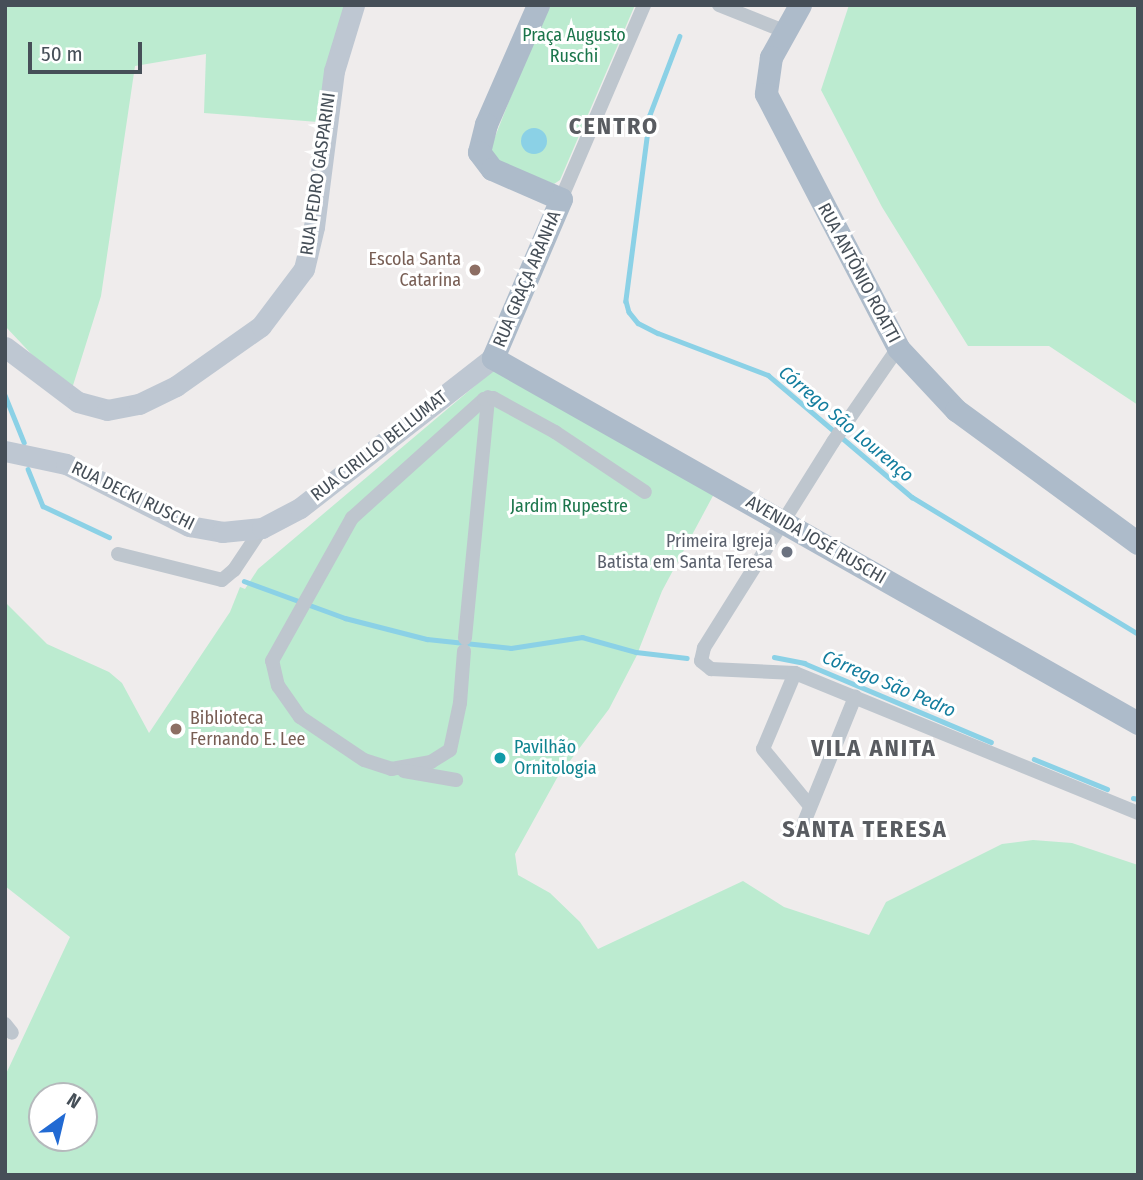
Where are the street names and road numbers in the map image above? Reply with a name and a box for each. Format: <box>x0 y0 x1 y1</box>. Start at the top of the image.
street label: RUA PEDRO GASPARINI <box>296 91 340 257</box>
street label: RUA ANTÔNIO ROATTI <box>813 199 905 347</box>
street label: RUA GRAÇA ARANHA <box>489 208 565 350</box>
street label: RUA CIRILLO BELLUMAT <box>307 386 451 506</box>
street label: RUA DECKI RUSCHI <box>68 457 198 535</box>
street label: AVENIDA JOSÉ RUSCHI <box>742 491 890 589</box>

